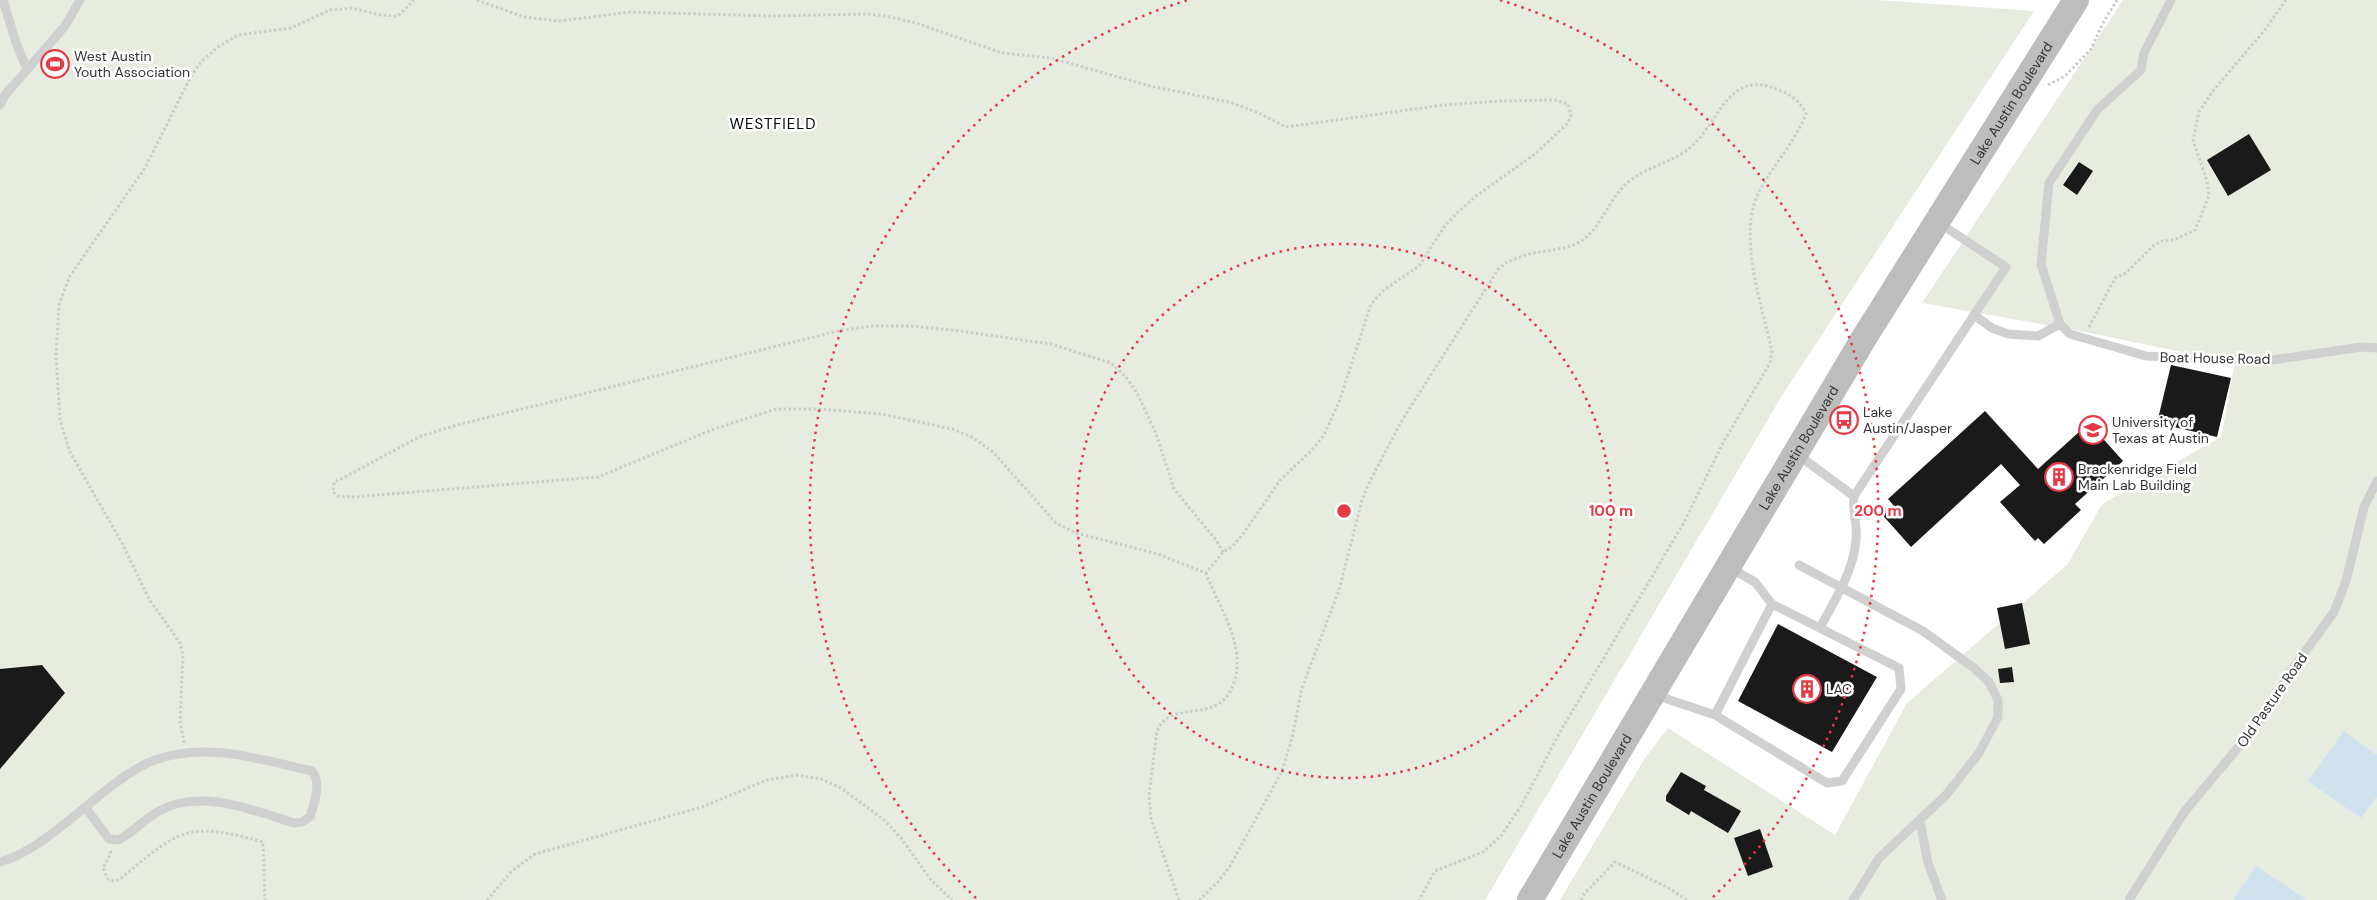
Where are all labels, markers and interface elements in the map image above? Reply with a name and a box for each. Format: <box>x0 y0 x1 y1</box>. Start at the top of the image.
street label: Lake Austin Boulevard <box>1966 38 2057 168</box>
place label: West Austin Youth Association <box>74 47 190 81</box>
sports icon: West Austin Youth Association <box>40 49 70 79</box>
district label: WESTFIELD <box>729 114 817 134</box>
street label: Boat House Road <box>2160 348 2270 368</box>
street label: Lake Austin Boulevard <box>1755 382 1843 513</box>
place label: Lake Austin/Jasper <box>1863 403 1952 437</box>
bus stop icon: Lake Austin/Jasper <box>1829 405 1859 435</box>
place label: University of Texas at Austin <box>2112 413 2209 447</box>
school or university icon: University of Texas at Austin <box>2078 415 2108 445</box>
place label: Brackenridge Field Main Lab Building <box>2078 460 2197 494</box>
building icon: Brackenridge Field Main Lab Building <box>2044 462 2074 492</box>
text: 100 m <box>1589 501 1633 521</box>
text: 200 m <box>1854 501 1902 521</box>
centre of rings <box>1335 502 1353 520</box>
street label: Old Pasture Road <box>2233 649 2311 751</box>
building icon: LAC <box>1792 674 1822 704</box>
place label: LAC <box>1826 680 1852 698</box>
street label: Lake Austin Boulevard <box>1548 730 1636 862</box>

